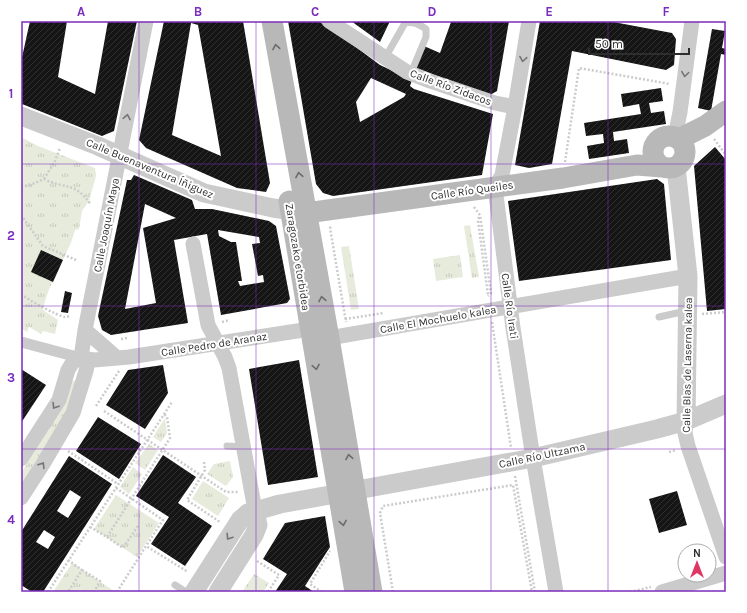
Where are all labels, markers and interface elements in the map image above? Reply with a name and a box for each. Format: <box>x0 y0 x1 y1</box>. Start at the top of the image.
text: A <box>77 4 85 19</box>
text: B <box>194 4 202 19</box>
text: C <box>311 4 319 19</box>
text: D <box>428 4 437 19</box>
text: E <box>545 4 553 19</box>
text: F <box>662 4 670 19</box>
scale bar <box>589 30 689 56</box>
text: 50 m <box>595 37 623 51</box>
one-way arrow <box>272 44 281 50</box>
one-way arrow <box>519 56 528 63</box>
street label: Calle Río Zidacos <box>408 67 494 108</box>
one-way arrow <box>681 70 690 77</box>
text: 1 <box>9 86 13 101</box>
one-way arrow <box>123 114 131 120</box>
street label: Calle Buenaventura Íñiguez <box>84 134 216 201</box>
one-way arrow <box>295 172 304 178</box>
street label: Calle Joaquín Maya <box>91 177 122 273</box>
street label: Calle Río Queiles <box>430 178 514 203</box>
street label: Zaragozako etorbidea <box>283 202 312 312</box>
text: 2 <box>7 228 15 243</box>
street label: Calle Río Irati <box>498 272 521 340</box>
one-way arrow <box>318 296 326 302</box>
street label: Calle Blas de Laserna kalea <box>680 297 695 433</box>
street label: Calle El Mochuelo kalea <box>379 303 497 336</box>
street label: Calle Pedro de Aranaz <box>160 330 268 359</box>
one-way arrow <box>311 364 320 371</box>
text: 3 <box>7 370 15 385</box>
one-way arrow <box>52 402 60 409</box>
street label: Calle Río Ultzama <box>498 440 586 471</box>
one-way arrow <box>345 454 354 460</box>
one-way arrow <box>37 462 45 469</box>
text: 4 <box>7 512 15 527</box>
one-way arrow <box>338 520 347 526</box>
one-way arrow <box>227 533 234 540</box>
north arrow <box>677 543 717 583</box>
text: N <box>693 547 701 560</box>

